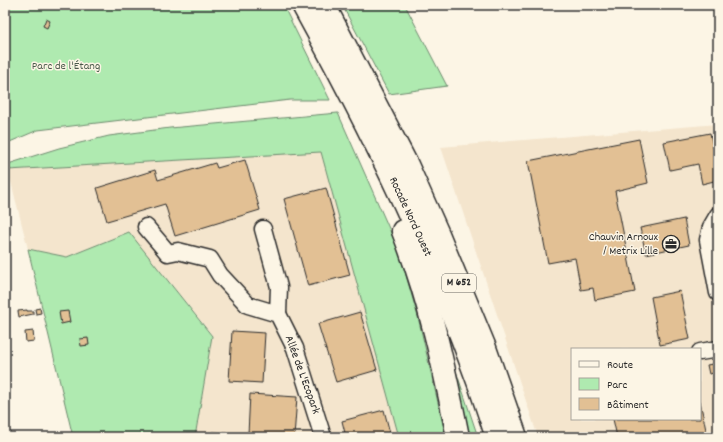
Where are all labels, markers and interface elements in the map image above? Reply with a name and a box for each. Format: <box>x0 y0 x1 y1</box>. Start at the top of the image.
park label: Parc de l'Étang <box>32 58 100 75</box>
street label: Rocade Nord Ouest <box>384 174 436 260</box>
place label: Chauvin Arnoux / Metrix Lille <box>589 229 659 260</box>
office icon: Chauvin Arnoux / Metrix Lille <box>661 234 681 254</box>
road number: M 652 <box>442 274 476 292</box>
street label: Allée de L'Ecopark <box>280 333 324 417</box>
legend <box>571 348 701 420</box>
text: Route <box>607 357 633 374</box>
text: Parc <box>607 377 628 394</box>
text: Bâtiment <box>607 397 649 414</box>

